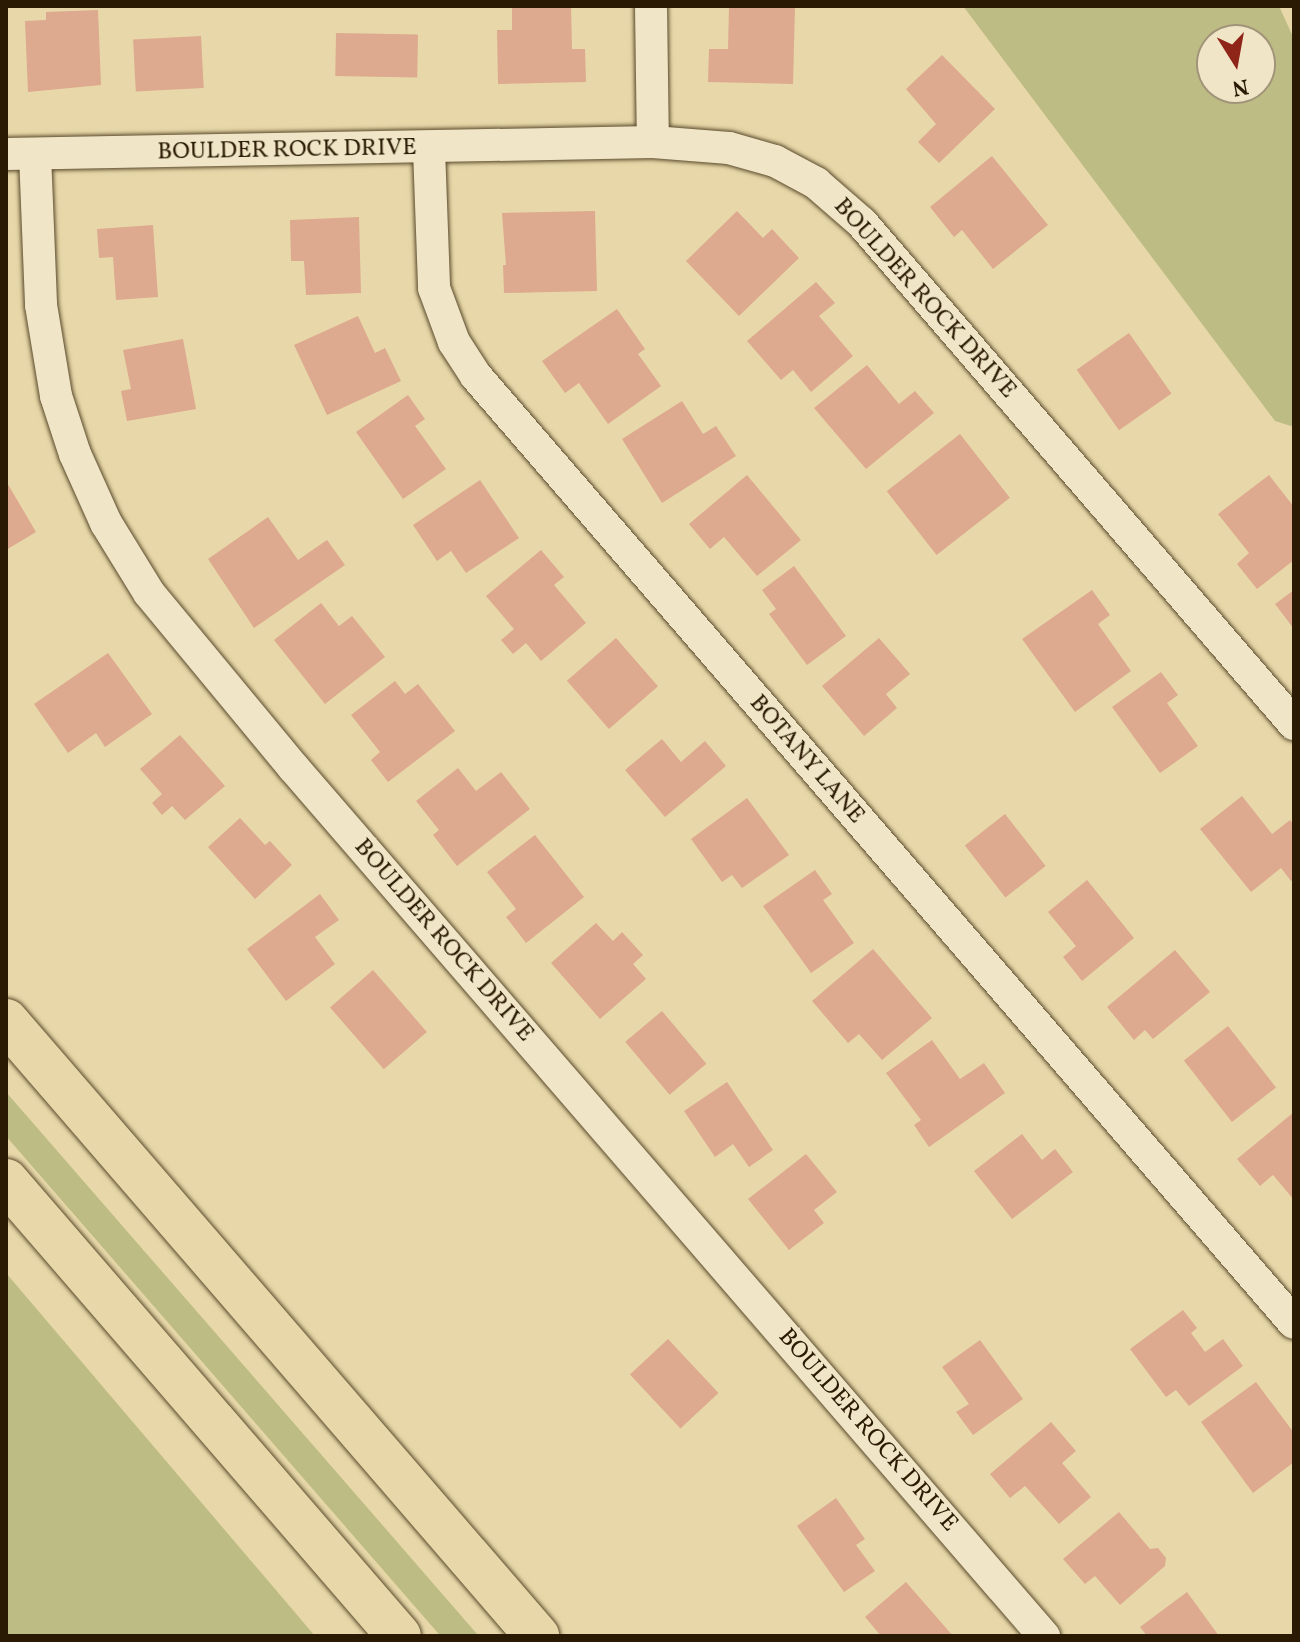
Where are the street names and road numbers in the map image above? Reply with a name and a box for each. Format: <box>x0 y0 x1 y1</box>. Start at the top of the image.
street label: BOULDER ROCK DRIVE <box>157 134 417 168</box>
street label: BOULDER ROCK DRIVE <box>827 193 1021 405</box>
street label: BOTANY LANE <box>742 689 870 831</box>
street label: BOULDER ROCK DRIVE <box>347 834 539 1048</box>
street label: BOULDER ROCK DRIVE <box>771 1324 963 1538</box>

